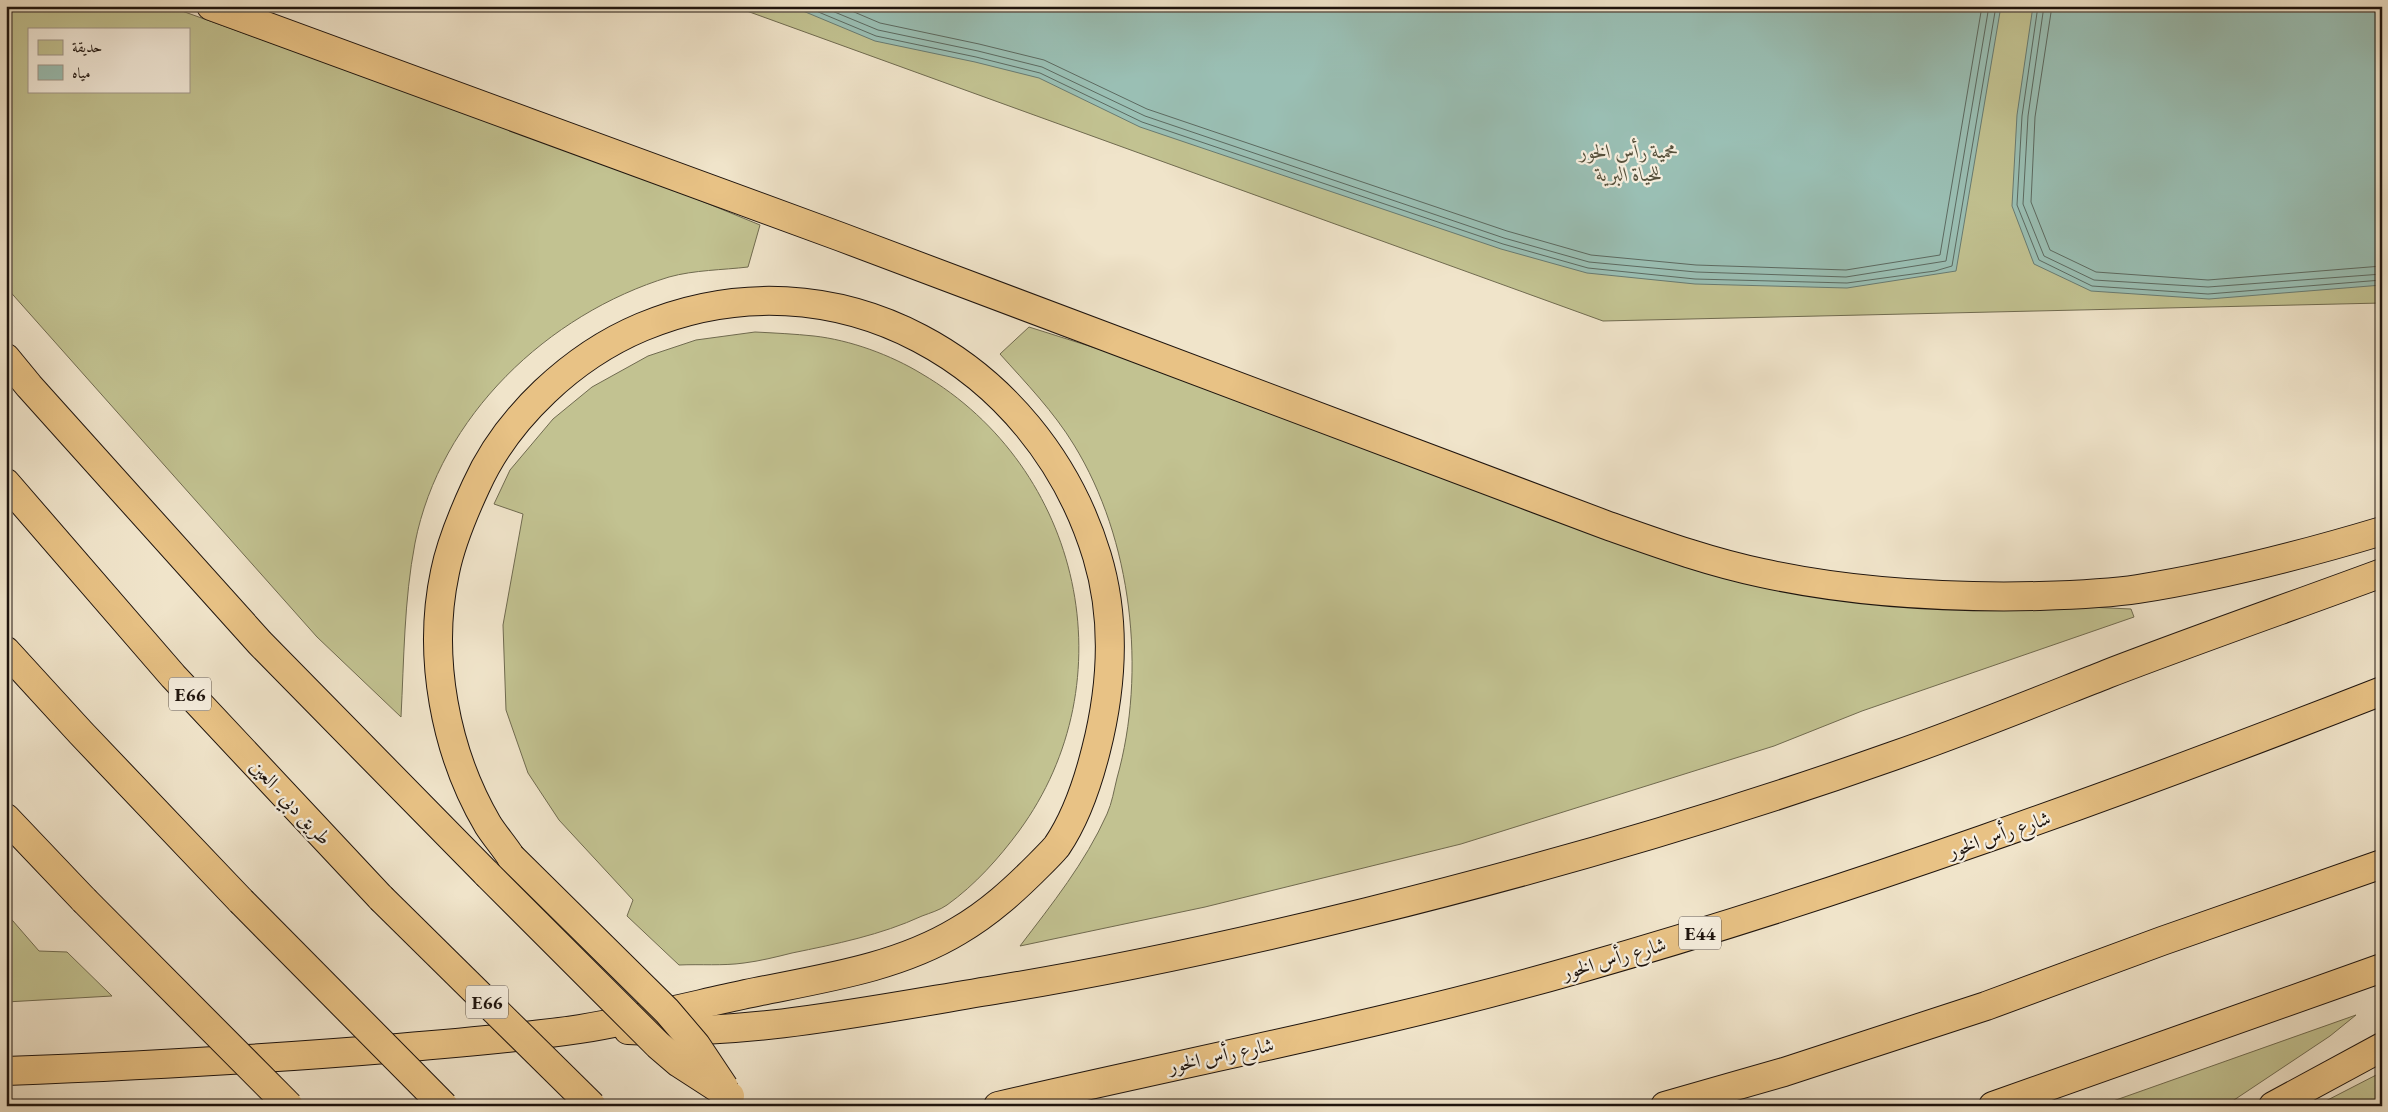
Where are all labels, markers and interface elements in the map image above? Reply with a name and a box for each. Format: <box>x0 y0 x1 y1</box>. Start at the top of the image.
legend <box>28 28 190 92</box>
text: حديقة <box>72 37 102 56</box>
text: مياه <box>72 63 90 82</box>
park label: محمية رأس الخور للحياة البرية <box>1577 137 1679 187</box>
road number: E66 <box>169 678 211 711</box>
street label: طريق دبي - العين <box>242 754 337 852</box>
street label: شارع رأس الخور <box>1942 803 2055 869</box>
road number: E44 <box>1679 916 1721 950</box>
street label: شارع رأس الخور <box>1557 930 1670 991</box>
road number: E66 <box>466 986 508 1019</box>
street label: شارع رأس الخور <box>1164 1030 1277 1084</box>

